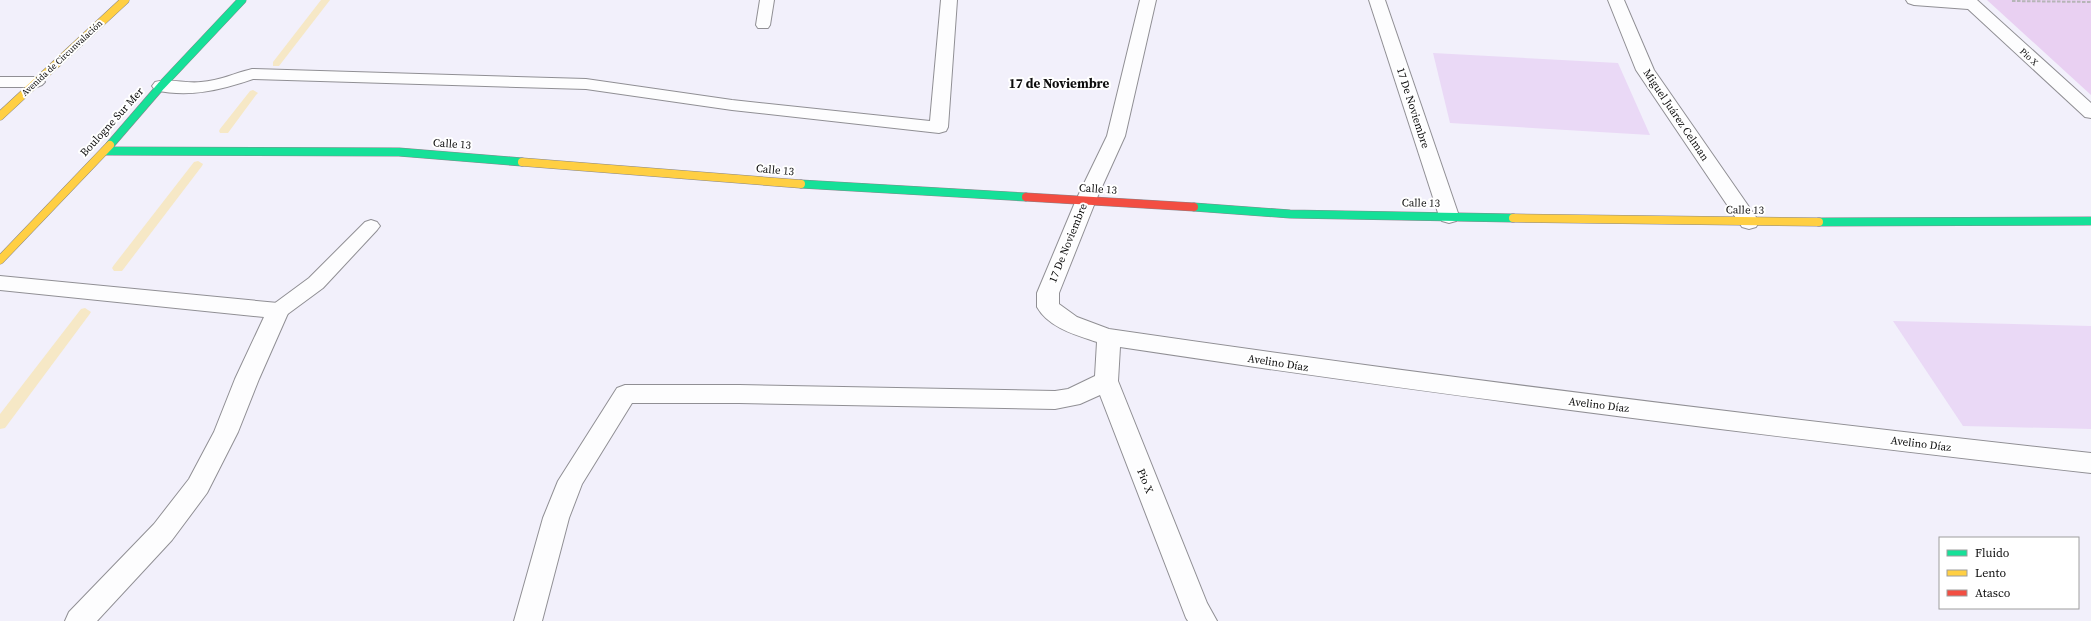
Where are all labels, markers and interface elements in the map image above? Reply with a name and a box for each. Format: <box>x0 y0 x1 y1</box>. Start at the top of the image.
street label: Avenida de Circunvalación <box>19 17 105 99</box>
street label: Pio X <box>2017 45 2041 69</box>
street label: 17 De Noviembre <box>1393 66 1433 151</box>
street label: Miguel Juárez Celman <box>1640 66 1713 164</box>
district label: 17 de Noviembre <box>1009 75 1109 92</box>
street label: Boulogne Sur Mer <box>77 84 147 160</box>
street label: Calle 13 <box>432 135 472 153</box>
street label: Calle 13 <box>755 161 795 179</box>
street label: Calle 13 <box>1078 180 1118 198</box>
street label: Calle 13 <box>1402 195 1441 211</box>
street label: 17 De Noviembre <box>1045 201 1091 285</box>
street label: Calle 13 <box>1726 202 1765 218</box>
street label: Avelino Díaz <box>1247 351 1309 375</box>
street label: Avelino Díaz <box>1568 394 1630 416</box>
street label: Avelino Díaz <box>1890 433 1952 455</box>
street label: Pio X <box>1133 466 1157 496</box>
legend <box>1939 537 2079 609</box>
text: Fluido <box>1975 545 2010 561</box>
text: Lento <box>1975 565 2006 581</box>
text: Atasco <box>1975 585 2011 601</box>

